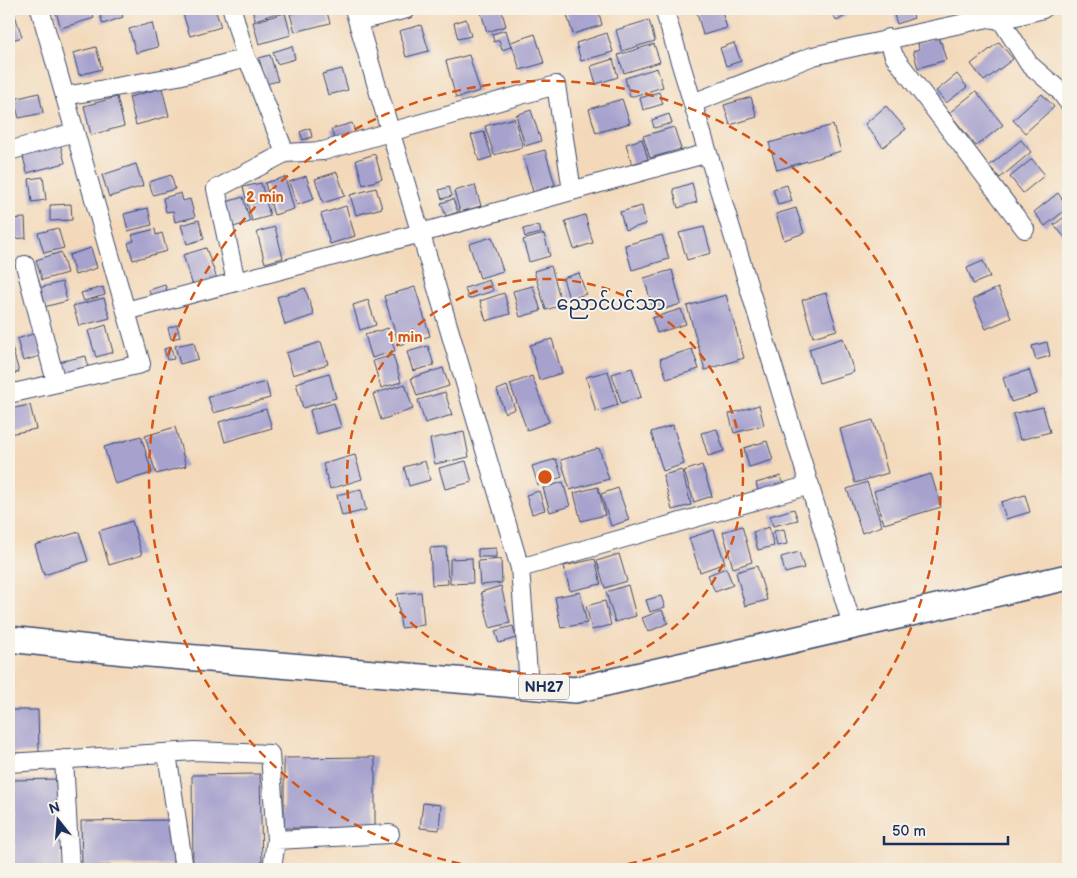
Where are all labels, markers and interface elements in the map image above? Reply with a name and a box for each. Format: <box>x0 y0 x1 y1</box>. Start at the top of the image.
text: 2 min <box>246 188 284 207</box>
district label: ညောင်ပင်သာ <box>556 289 666 319</box>
text: 1 min <box>387 328 423 347</box>
centre of rings <box>536 468 554 486</box>
road number: NH27 <box>519 674 569 700</box>
north arrow <box>32 796 82 846</box>
text: N <box>47 798 62 818</box>
scale bar <box>884 813 1008 845</box>
text: 50 m <box>892 822 926 841</box>

